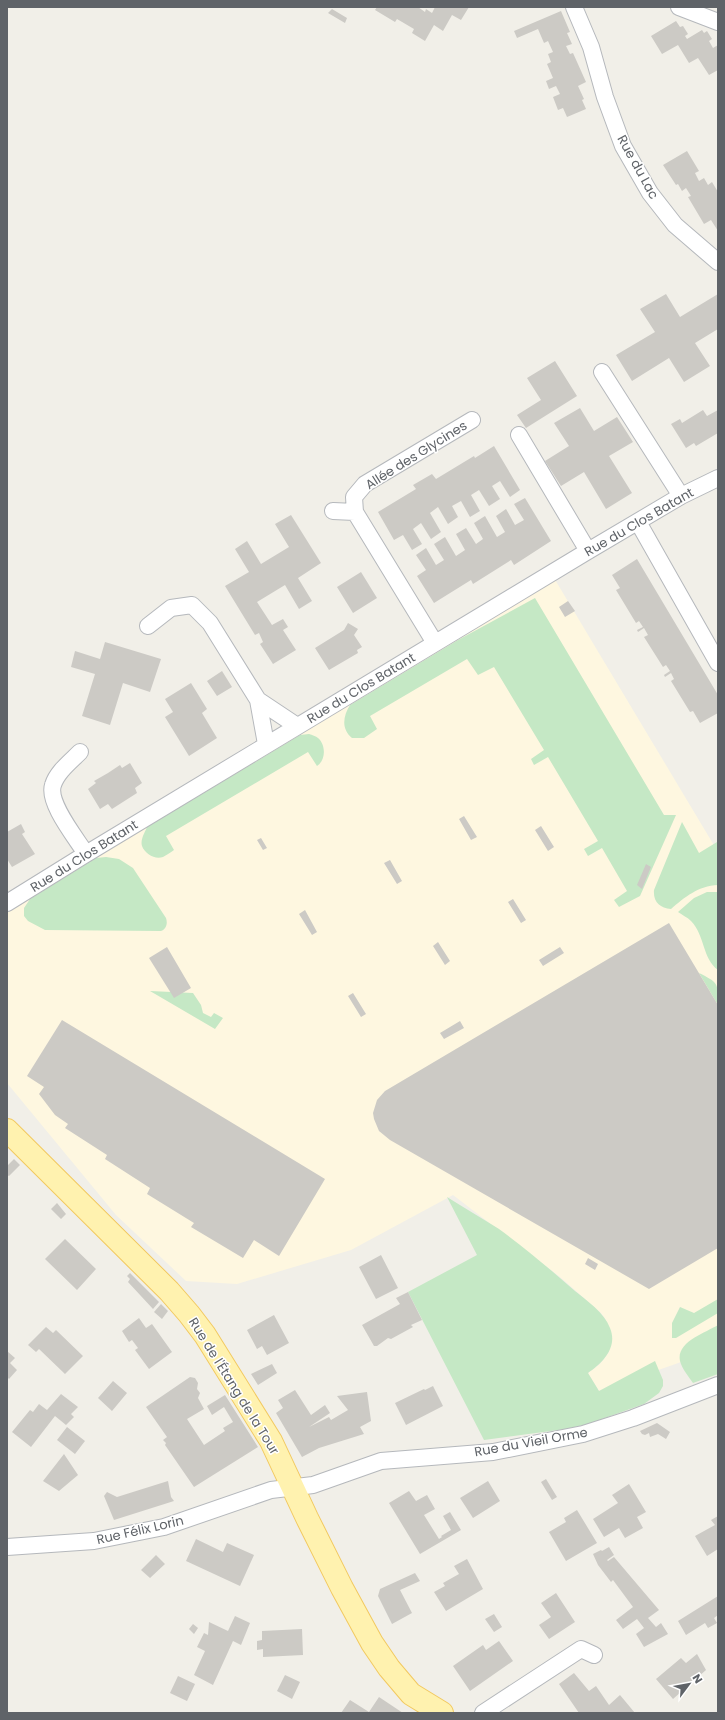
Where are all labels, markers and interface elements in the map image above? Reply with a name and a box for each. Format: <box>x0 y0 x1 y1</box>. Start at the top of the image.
street label: Rue du Lac <box>613 132 663 203</box>
street label: Allée des Glycines <box>361 416 471 494</box>
street label: Rue du Clos Batant <box>581 483 697 561</box>
street label: Rue du Clos Batant <box>303 648 419 728</box>
street label: Rue du Clos Batant <box>27 815 142 897</box>
street label: Rue de l'Étang de la Tour <box>184 1314 284 1458</box>
street label: Rue du Vieil Orme <box>473 1423 589 1461</box>
street label: Rue Félix Lorin <box>95 1511 185 1549</box>
north arrow <box>669 1664 709 1704</box>
text: N <box>689 1671 706 1686</box>

